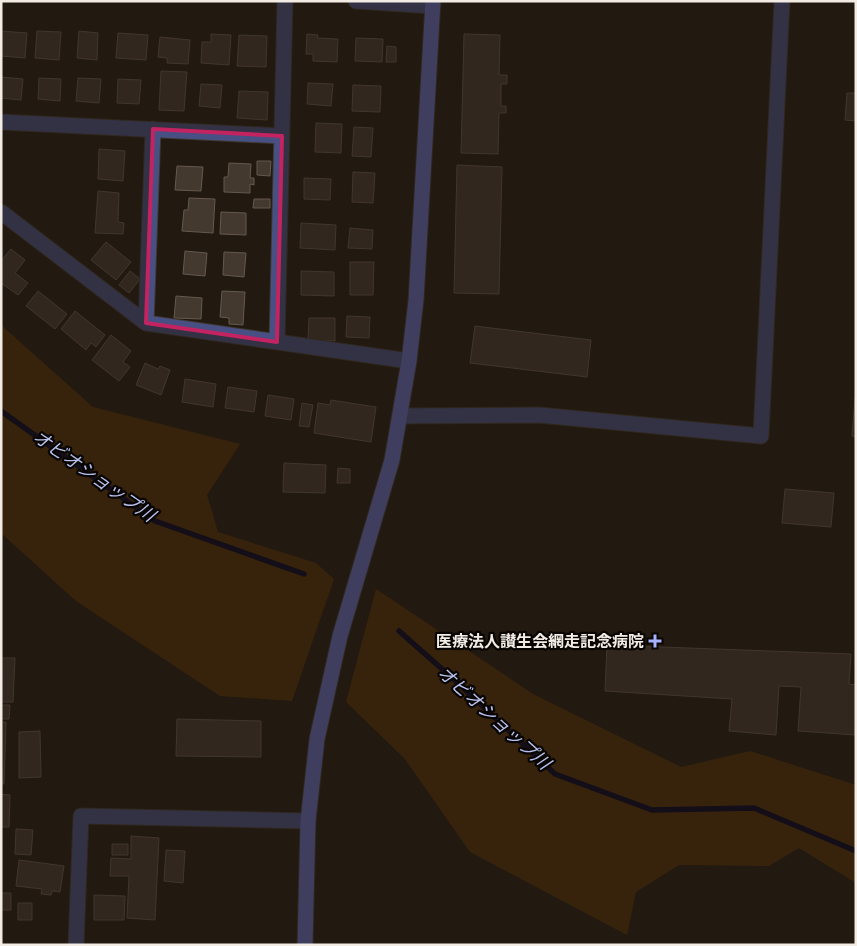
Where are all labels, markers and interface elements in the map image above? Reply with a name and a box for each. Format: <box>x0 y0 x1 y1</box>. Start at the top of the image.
water label: オビオショップ川 <box>28 424 162 528</box>
place label: 医療法人讃生会網走記念病院 <box>436 630 644 652</box>
marker: 医療法人讃生会網走記念病院 <box>648 634 662 648</box>
water label: オビオショップ川 <box>432 660 558 776</box>

